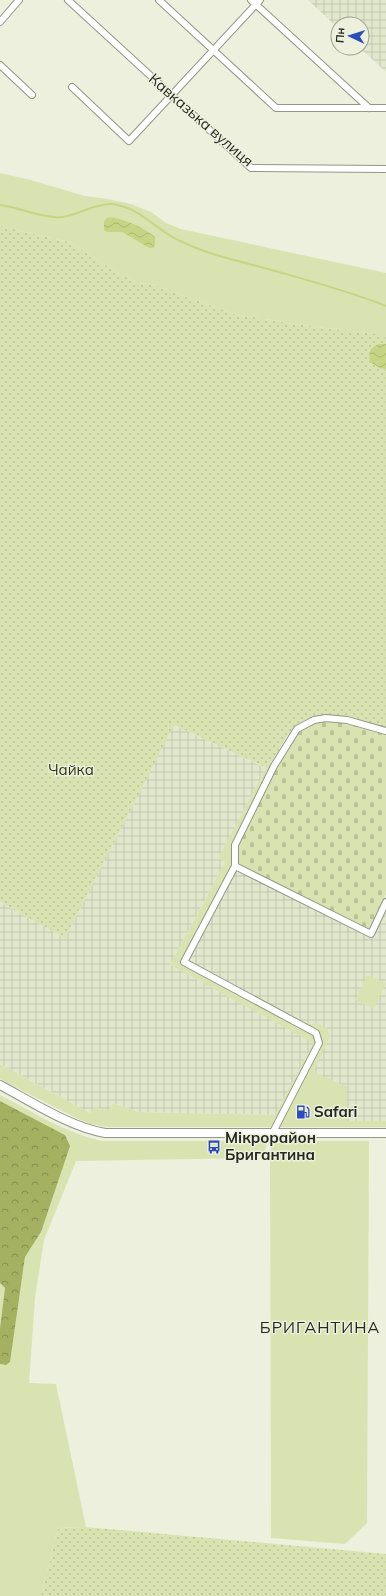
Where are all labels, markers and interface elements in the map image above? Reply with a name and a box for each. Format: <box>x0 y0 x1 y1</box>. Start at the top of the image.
north arrow <box>330 16 370 56</box>
text: Пн <box>333 27 348 43</box>
street label: Кавказька вулиця <box>145 69 258 170</box>
park label: Чайка <box>48 760 94 779</box>
place label: Safari <box>314 1102 358 1121</box>
fuel station icon: Safari <box>295 1104 311 1120</box>
place label: Мікрорайон Бригантина <box>225 1128 316 1164</box>
bus stop icon: Мікрорайон Бригантина <box>206 1139 222 1155</box>
district label: БРИГАНТИНА <box>260 1317 380 1337</box>

